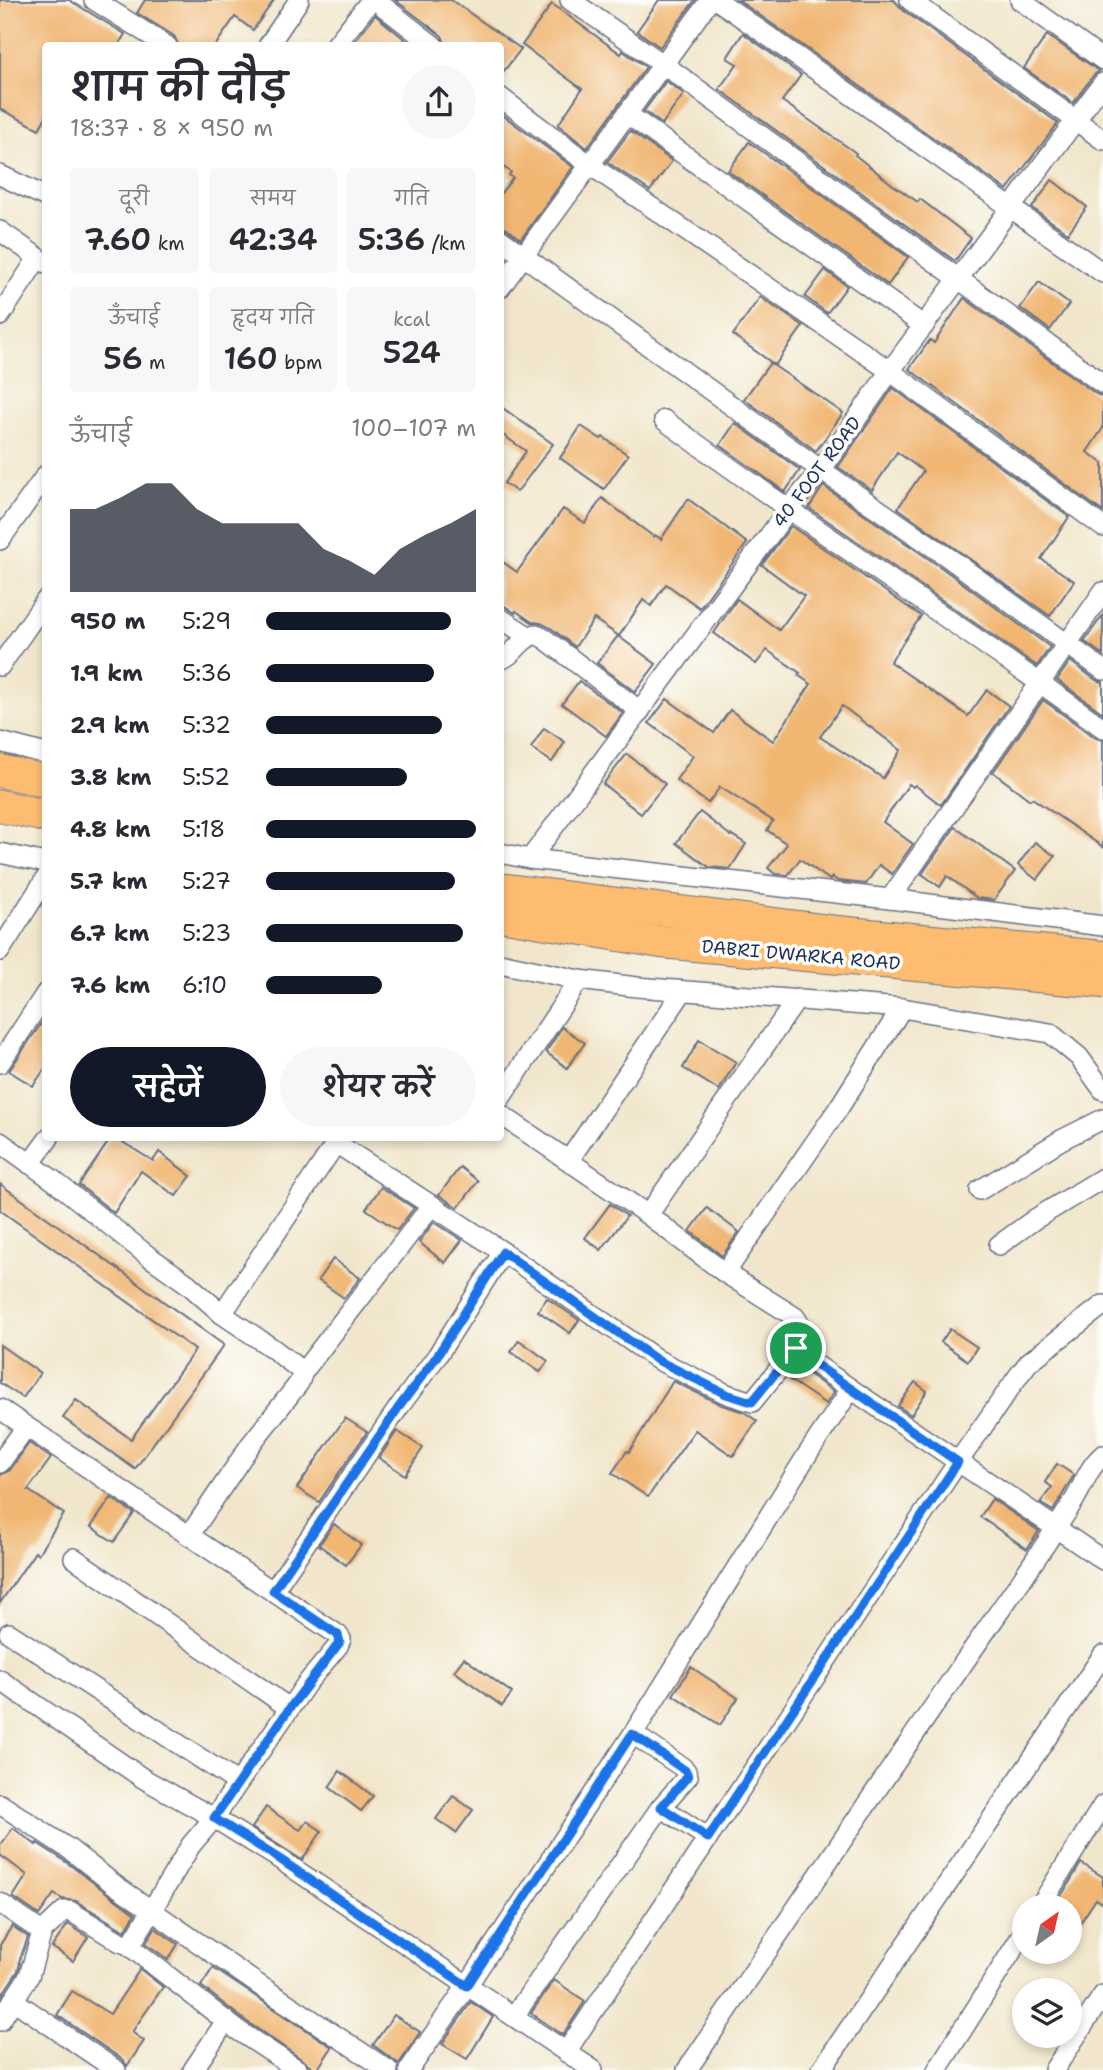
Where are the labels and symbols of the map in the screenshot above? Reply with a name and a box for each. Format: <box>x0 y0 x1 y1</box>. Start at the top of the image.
street label: 40 FOOT ROAD <box>767 412 867 532</box>
street label: DABRI DWARKA ROAD <box>701 934 901 976</box>
pin <box>766 1318 826 1378</box>
north arrow <box>1012 1894 1082 1964</box>

